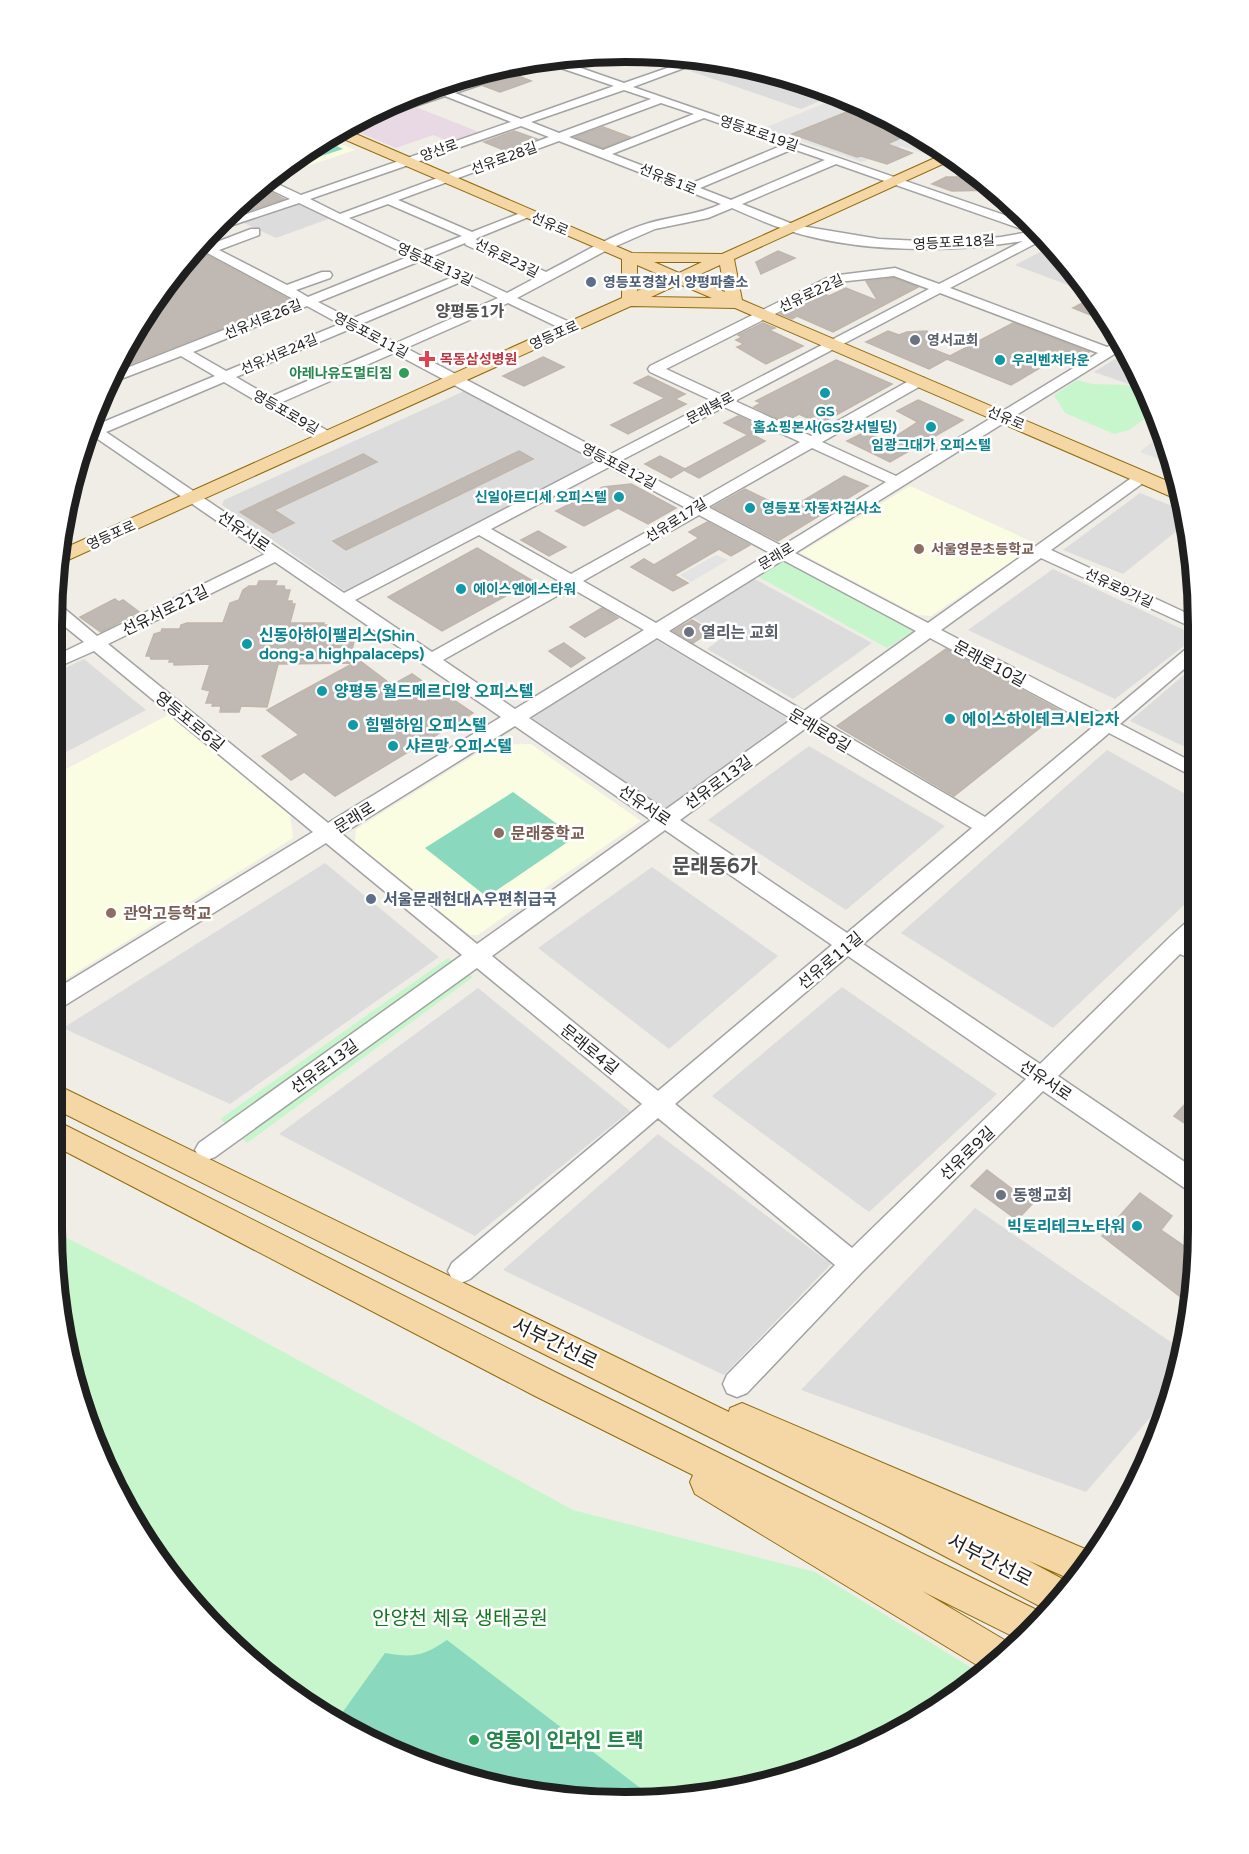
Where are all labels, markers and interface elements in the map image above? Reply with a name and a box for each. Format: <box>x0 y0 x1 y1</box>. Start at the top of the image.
street label: 영등포로19길 <box>717 112 800 155</box>
street label: 양산로 <box>418 136 460 165</box>
street label: 선유로28길 <box>469 139 540 178</box>
street label: 선유동1로 <box>637 160 699 199</box>
street label: 선유로 <box>529 209 571 240</box>
street label: 영등포로18길 <box>913 232 995 253</box>
street label: 선유로23길 <box>472 236 542 281</box>
street label: 영등포로13길 <box>394 239 476 289</box>
street label: 선유로22길 <box>776 271 846 316</box>
place label: 영등포경찰서 양평파출소 <box>603 274 748 291</box>
marker: 영등포경찰서 양평파출소 <box>584 275 598 289</box>
street label: 선유서로26길 <box>222 296 304 343</box>
district label: 양평동1가 <box>436 302 505 322</box>
street label: 영등포로11길 <box>331 309 411 362</box>
street label: 영등포로 <box>527 317 581 354</box>
street label: 선유서로24길 <box>238 331 320 378</box>
place label: 영서교회 <box>927 332 979 349</box>
marker: 영서교회 <box>908 333 922 347</box>
marker: 목동삼성병원 <box>418 350 436 368</box>
place label: 목동삼성병원 <box>440 351 517 368</box>
place label: 우리벤처타운 <box>1012 352 1089 369</box>
marker: 우리벤처타운 <box>993 353 1007 367</box>
place label: 아레나유도멀티짐 <box>289 365 392 382</box>
marker: 아레나유도멀티짐 <box>397 366 411 380</box>
marker: GS 홈쇼핑본사(GS강서빌딩) <box>818 386 832 400</box>
street label: 영등포로9길 <box>250 387 322 438</box>
street label: 문래북로 <box>683 389 737 428</box>
place label: GS 홈쇼핑본사(GS강서빌딩) <box>753 403 897 436</box>
street label: 선유로 <box>985 403 1027 434</box>
marker: 임광그대가 오피스텔 <box>924 420 938 434</box>
place label: 임광그대가 오피스텔 <box>871 437 991 454</box>
street label: 영등포로12길 <box>579 440 659 493</box>
place label: 신일아르디세 오피스텔 <box>475 489 607 506</box>
marker: 신일아르디세 오피스텔 <box>612 490 626 504</box>
street label: 선유로17길 <box>642 495 710 546</box>
place label: 영등포 자동차검사소 <box>762 500 882 517</box>
marker: 영등포 자동차검사소 <box>743 501 757 515</box>
street label: 선유서로 <box>213 507 274 557</box>
street label: 영등포로 <box>84 517 138 554</box>
street label: 문래로 <box>755 539 797 574</box>
place label: 서울영문초등학교 <box>931 541 1034 558</box>
marker: 서울영문초등학교 <box>912 542 926 556</box>
street label: 선유로9가길 <box>1082 565 1156 612</box>
street label: 선유서로21길 <box>119 581 212 640</box>
place label: 에이스엔에스타워 <box>473 581 576 598</box>
marker: 에이스엔에스타워 <box>454 582 468 596</box>
place label: 열리는 교회 <box>701 623 779 643</box>
marker: 열리는 교회 <box>682 625 696 639</box>
place label: 신동아하이팰리스(Shin dong-a highpalaceps) <box>259 626 424 664</box>
marker: 신동아하이팰리스(Shin dong-a highpalaceps) <box>240 637 254 651</box>
street label: 문래로10길 <box>950 637 1029 691</box>
place label: 양평동 월드메르디앙 오피스텔 <box>334 682 534 702</box>
marker: 양평동 월드메르디앙 오피스텔 <box>315 684 329 698</box>
street label: 영등포로6길 <box>151 688 228 756</box>
street label: 문래로8길 <box>785 705 854 757</box>
place label: 에이스하이테크시티2차 <box>962 710 1120 730</box>
marker: 에이스하이테크시티2차 <box>943 712 957 726</box>
place label: 힘멜하임 오피스텔 <box>365 716 487 736</box>
marker: 힘멜하임 오피스텔 <box>346 718 360 732</box>
place label: 샤르망 오피스텔 <box>405 737 512 757</box>
marker: 샤르망 오피스텔 <box>386 739 400 753</box>
street label: 선유로13길 <box>681 752 756 814</box>
street label: 선유서로 <box>614 781 675 831</box>
street label: 문래로 <box>331 798 379 838</box>
place label: 문래중학교 <box>511 824 585 844</box>
marker: 문래중학교 <box>492 826 506 840</box>
district label: 문래동6가 <box>672 855 758 879</box>
place label: 서울문래현대A우편취급국 <box>383 890 557 910</box>
marker: 서울문래현대A우편취급국 <box>364 892 378 906</box>
place label: 관악고등학교 <box>123 904 212 924</box>
marker: 관악고등학교 <box>104 906 118 920</box>
street label: 선유로11길 <box>794 928 867 994</box>
street label: 문래로4길 <box>556 1020 622 1079</box>
street label: 선유로13길 <box>287 1036 362 1098</box>
street label: 선유서로 <box>1015 1056 1076 1106</box>
street label: 선유로9길 <box>936 1123 999 1185</box>
place label: 동행교회 <box>1013 1186 1072 1206</box>
marker: 동행교회 <box>994 1188 1008 1202</box>
place label: 빅토리테크노타워 <box>1007 1217 1125 1237</box>
marker: 빅토리테크노타워 <box>1130 1219 1144 1233</box>
street label: 서부간선로 <box>508 1313 601 1375</box>
street label: 서부간선로 <box>943 1529 1036 1592</box>
park label: 안양천 체육 생태공원 <box>372 1607 548 1631</box>
place label: 영롱이 인라인 트랙 <box>486 1729 644 1753</box>
marker: 영롱이 인라인 트랙 <box>467 1733 481 1747</box>

